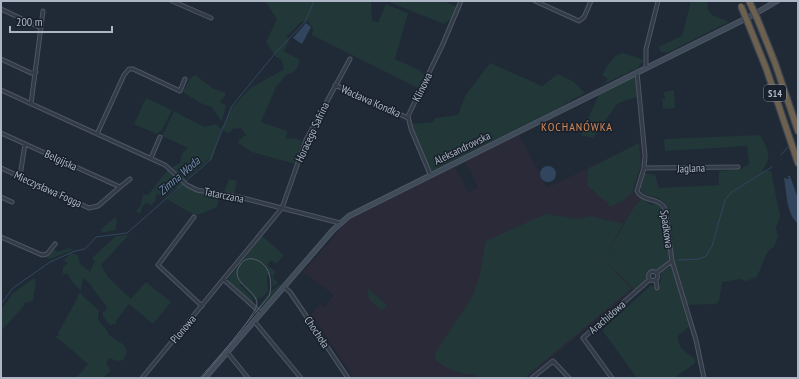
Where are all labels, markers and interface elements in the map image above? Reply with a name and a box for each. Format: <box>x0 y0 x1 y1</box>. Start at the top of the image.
scale bar <box>10 8 112 34</box>
text: 200 m <box>16 14 43 29</box>
street label: Klinowa <box>409 70 435 104</box>
street label: Wacława Kondka <box>339 82 403 120</box>
road number: S14 <box>764 85 786 101</box>
street label: Horacego Safrina <box>292 100 332 164</box>
district label: KOCHANÓWKA <box>541 119 613 134</box>
street label: Aleksandrowska <box>432 128 492 168</box>
street label: Belgijska <box>43 146 79 174</box>
water label: Zimna Woda <box>155 152 204 198</box>
street label: Jaglana <box>676 161 705 176</box>
street label: Mieczysława Fogga <box>12 168 84 210</box>
street label: Tatarczana <box>203 184 245 206</box>
street label: Spadkowa <box>657 209 677 249</box>
street label: Arachidowa <box>586 297 628 337</box>
street label: Plonowa <box>167 312 199 346</box>
street label: Chochoła <box>301 314 333 350</box>

